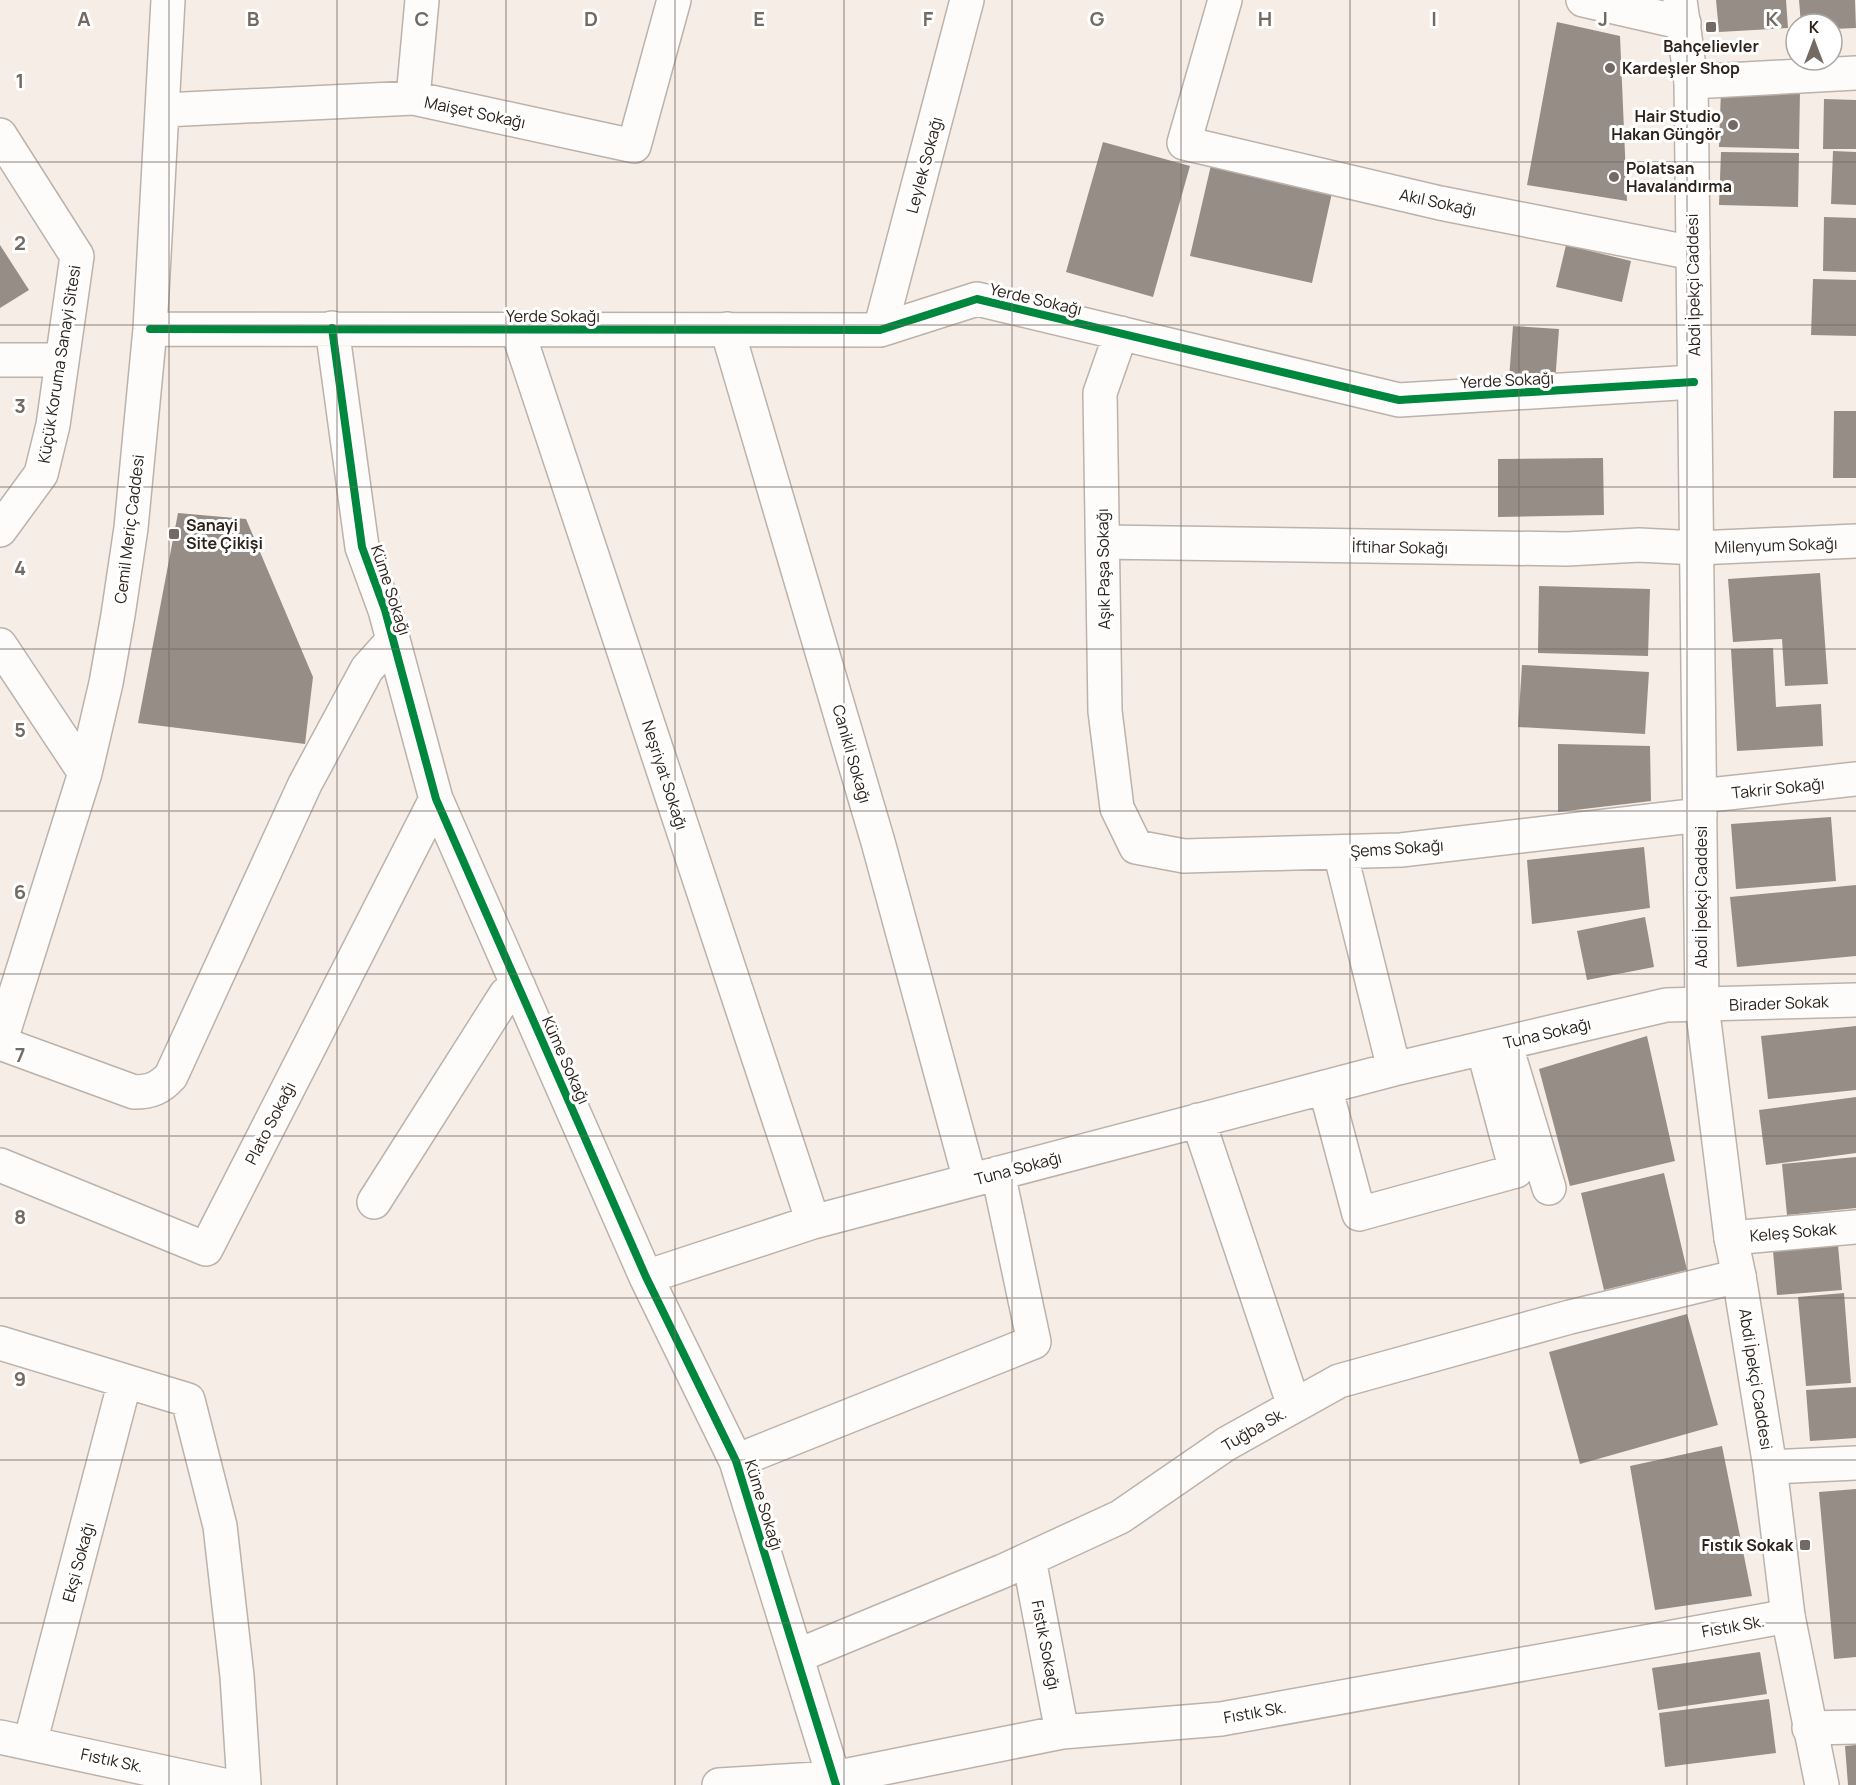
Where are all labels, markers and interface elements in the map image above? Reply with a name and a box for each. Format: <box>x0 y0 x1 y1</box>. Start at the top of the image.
text: A <box>77 5 91 32</box>
text: B <box>247 5 260 32</box>
text: C <box>415 5 429 32</box>
text: D <box>584 5 598 32</box>
text: E <box>753 5 765 32</box>
text: F <box>923 5 934 32</box>
text: G <box>1090 5 1105 32</box>
text: H <box>1258 5 1272 32</box>
text: I <box>1431 5 1437 32</box>
text: J <box>1598 5 1608 32</box>
text: K <box>1766 5 1779 32</box>
north arrow <box>1784 12 1844 72</box>
text: K <box>1809 16 1820 38</box>
marker: Bahçelievler <box>1704 20 1718 34</box>
place label: Bahçelievler <box>1663 35 1759 57</box>
place label: Kardeşler Shop <box>1622 57 1740 79</box>
marker: Kardeşler Shop <box>1603 61 1617 75</box>
text: 1 <box>16 67 24 94</box>
street label: Maişet Sokağı <box>422 91 528 133</box>
place label: Hair Studio Hakan Güngör <box>1611 105 1721 145</box>
street label: Leylek Sokağı <box>901 114 947 216</box>
marker: Hair Studio Hakan Güngör <box>1726 118 1740 132</box>
place label: Polatsan Havalandırma <box>1626 157 1732 197</box>
marker: Polatsan Havalandırma <box>1607 170 1621 184</box>
street label: Akıl Sokağı <box>1398 183 1478 221</box>
street label: Abdi İpekçi Caddesi <box>1681 213 1705 357</box>
text: 2 <box>14 229 26 256</box>
street label: Küçük Koruma Sanayi Sitesi <box>32 263 86 465</box>
street label: Yerde Sokağı <box>988 278 1084 320</box>
street label: Yerde Sokağı <box>506 305 600 327</box>
street label: Yerde Sokağı <box>1460 367 1554 393</box>
text: 3 <box>14 392 26 419</box>
street label: Cemil Meriç Caddesi <box>109 453 149 605</box>
street label: Aşık Paşa Sokağı <box>1091 508 1115 630</box>
place label: Sanayi Site Çikişi <box>186 514 263 554</box>
marker: Sanayi Site Çikişi <box>167 527 181 541</box>
street label: Milenyum Sokağı <box>1714 532 1838 558</box>
street label: İftihar Sokağı <box>1352 535 1448 559</box>
street label: Küme Sokağı <box>366 542 416 638</box>
text: 4 <box>14 554 26 581</box>
street label: Canikli Sokağı <box>827 702 877 806</box>
text: 5 <box>14 716 26 743</box>
street label: Neşriyat Sokağı <box>637 717 693 833</box>
street label: Takrir Sokağı <box>1731 772 1825 804</box>
street label: Abdi İpekçi Caddesi <box>1690 826 1712 968</box>
street label: Şems Sokağı <box>1350 834 1444 862</box>
text: 6 <box>14 878 26 905</box>
street label: Birader Sokak <box>1729 990 1830 1016</box>
street label: Tuna Sokağı <box>1501 1012 1593 1054</box>
street label: Küme Sokağı <box>537 1013 595 1107</box>
text: 7 <box>15 1041 25 1068</box>
street label: Plato Sokağı <box>240 1078 300 1168</box>
street label: Tuna Sokağı <box>972 1146 1064 1190</box>
text: 8 <box>14 1203 26 1230</box>
street label: Keleş Sokak <box>1749 1217 1838 1247</box>
street label: Abdi İpekçi Caddesi <box>1734 1307 1778 1451</box>
text: 9 <box>14 1365 26 1392</box>
street label: Tuğba Sk. <box>1218 1402 1290 1456</box>
street label: Küme Sokağı <box>740 1457 788 1553</box>
street label: Ekşi Sokağı <box>57 1520 99 1604</box>
place label: Fıstık Sokak <box>1701 1534 1793 1556</box>
marker: Fıstık Sokak <box>1798 1538 1812 1552</box>
street label: Fıstık Sokağı <box>1027 1598 1065 1692</box>
street label: Fıstık Sk. <box>1700 1610 1766 1642</box>
street label: Fıstık Sk. <box>1222 1696 1288 1728</box>
street label: Fıstık Sk. <box>79 1743 145 1777</box>

